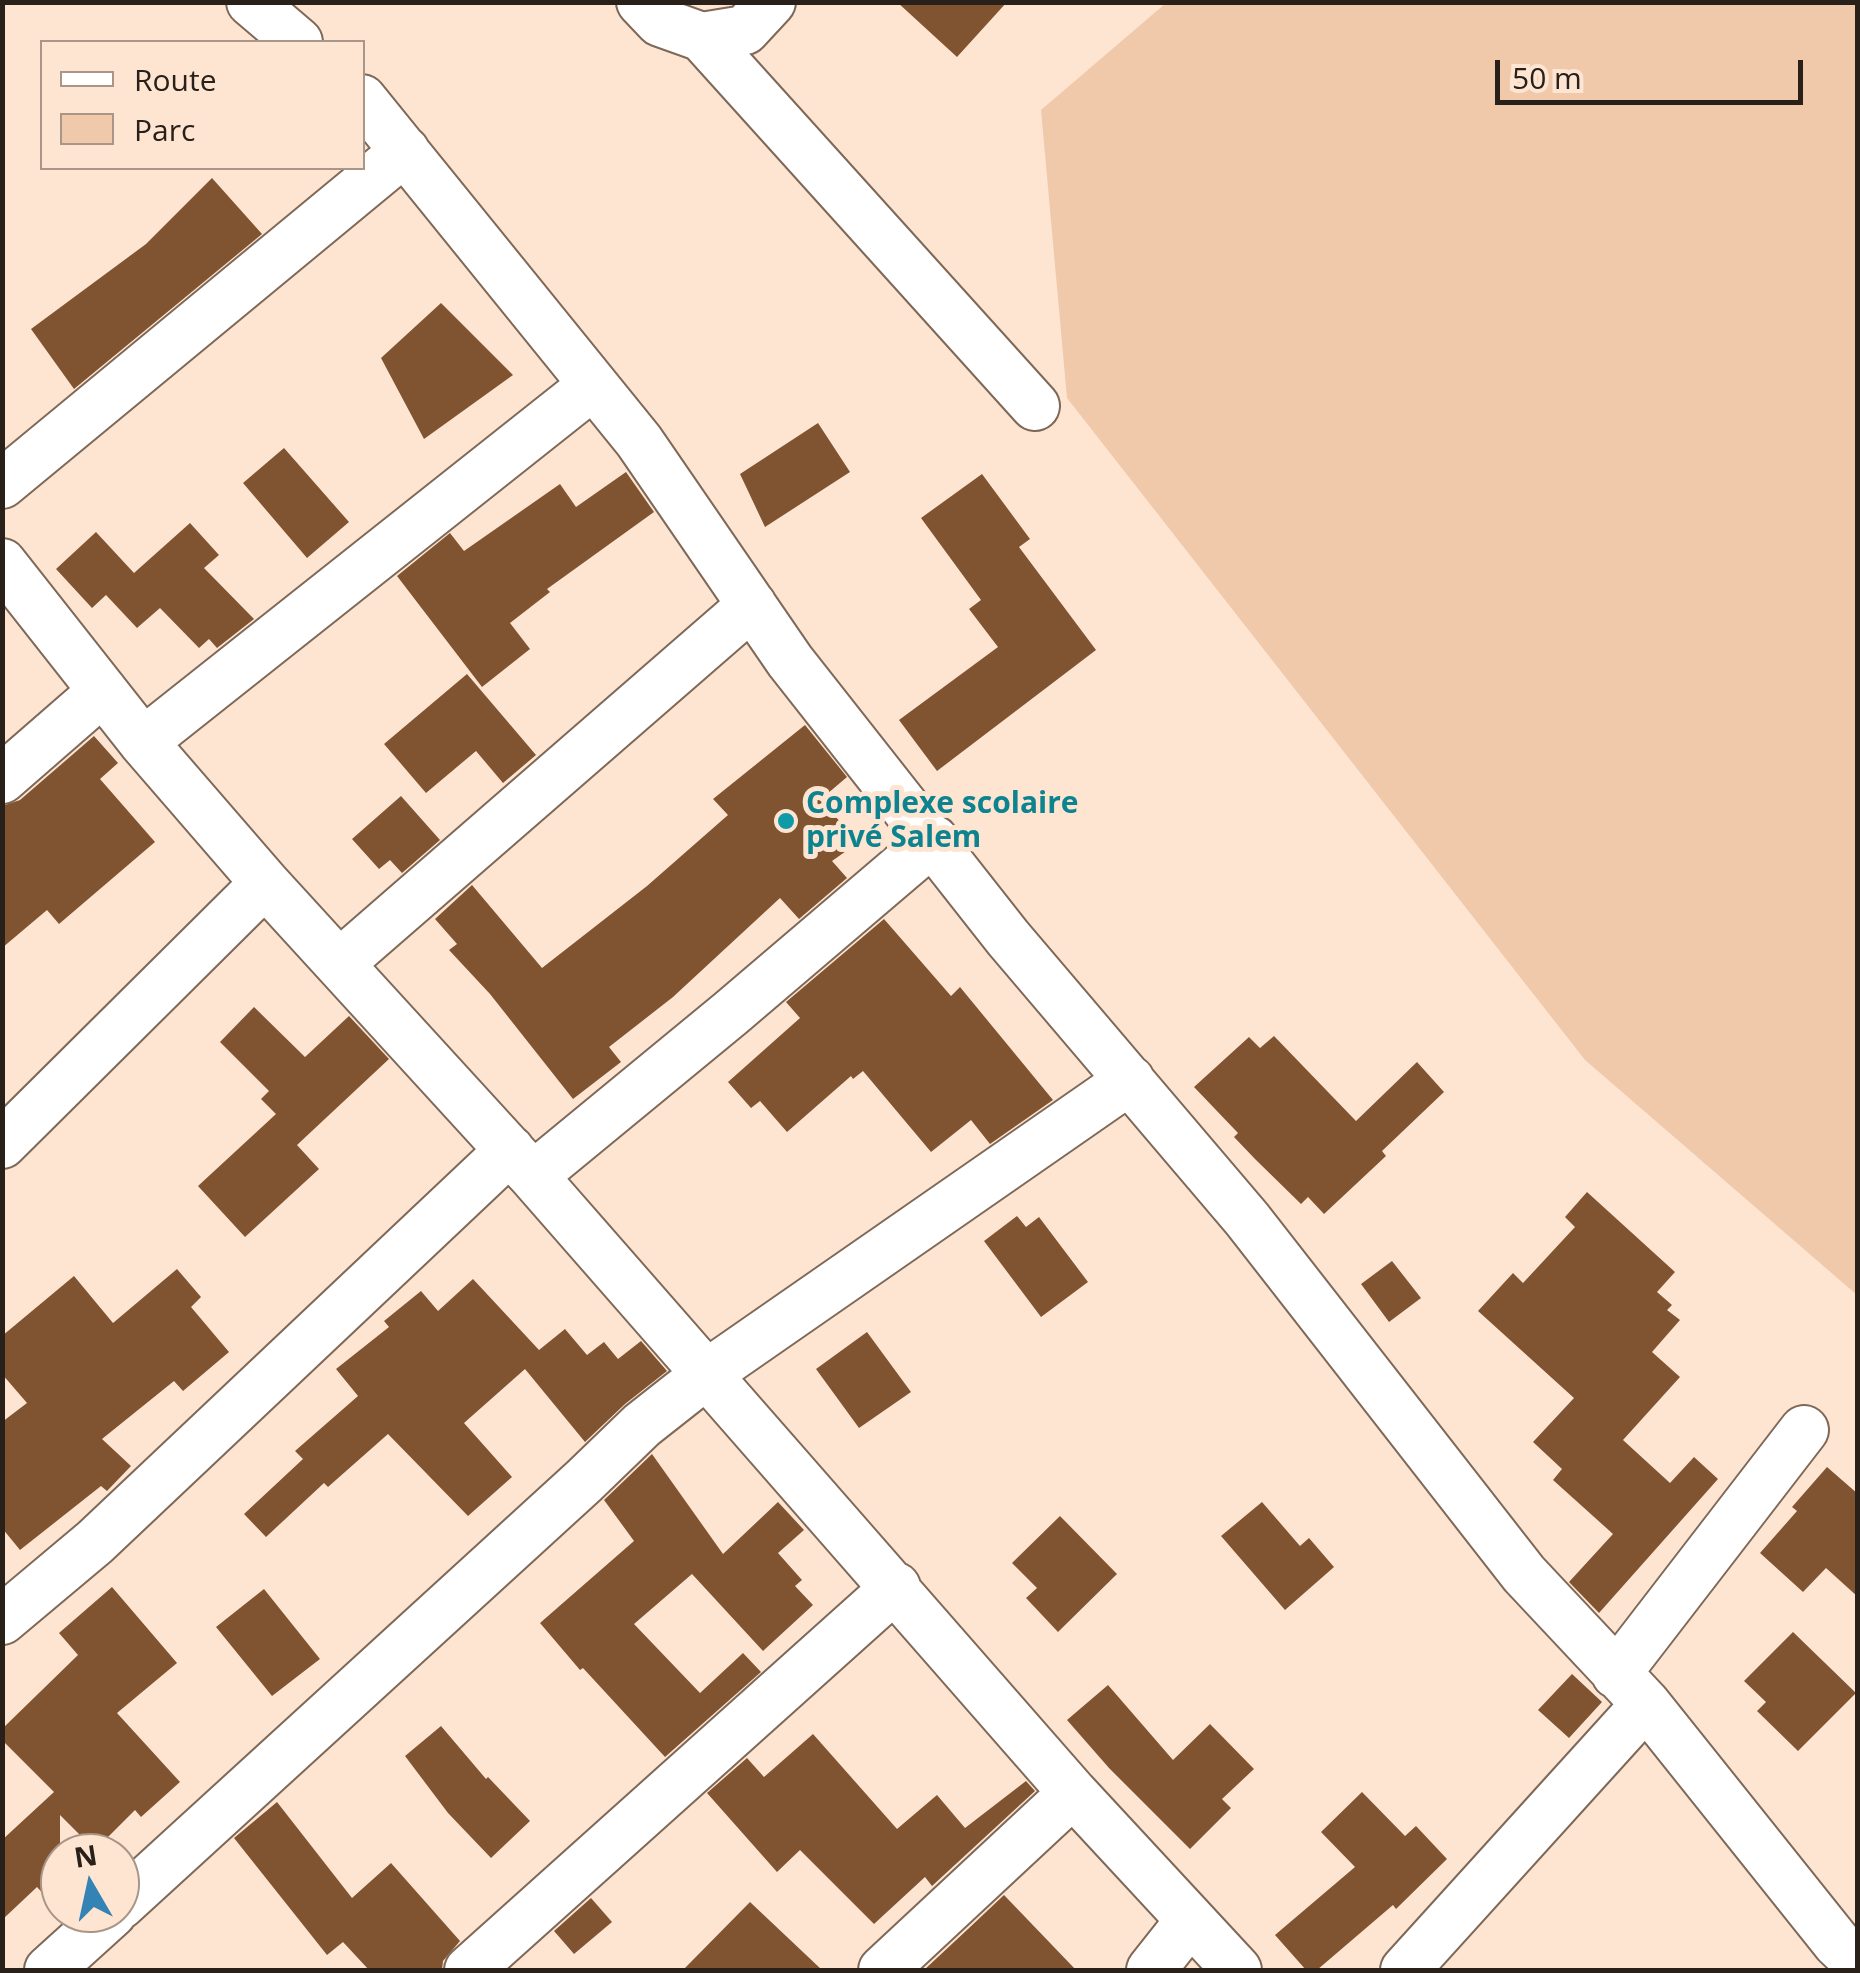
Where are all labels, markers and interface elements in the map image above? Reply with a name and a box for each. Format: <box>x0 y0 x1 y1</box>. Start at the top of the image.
legend <box>40 40 365 170</box>
scale bar <box>1500 40 1808 102</box>
text: 50 m <box>1512 57 1582 98</box>
text: Route <box>134 59 217 100</box>
text: Parc <box>134 109 195 150</box>
place label: Complexe scolaire privé Salem <box>806 786 1079 856</box>
marker: Complexe scolaire privé Salem <box>775 810 797 832</box>
north arrow <box>40 1833 140 1933</box>
text: N <box>71 1835 100 1876</box>

